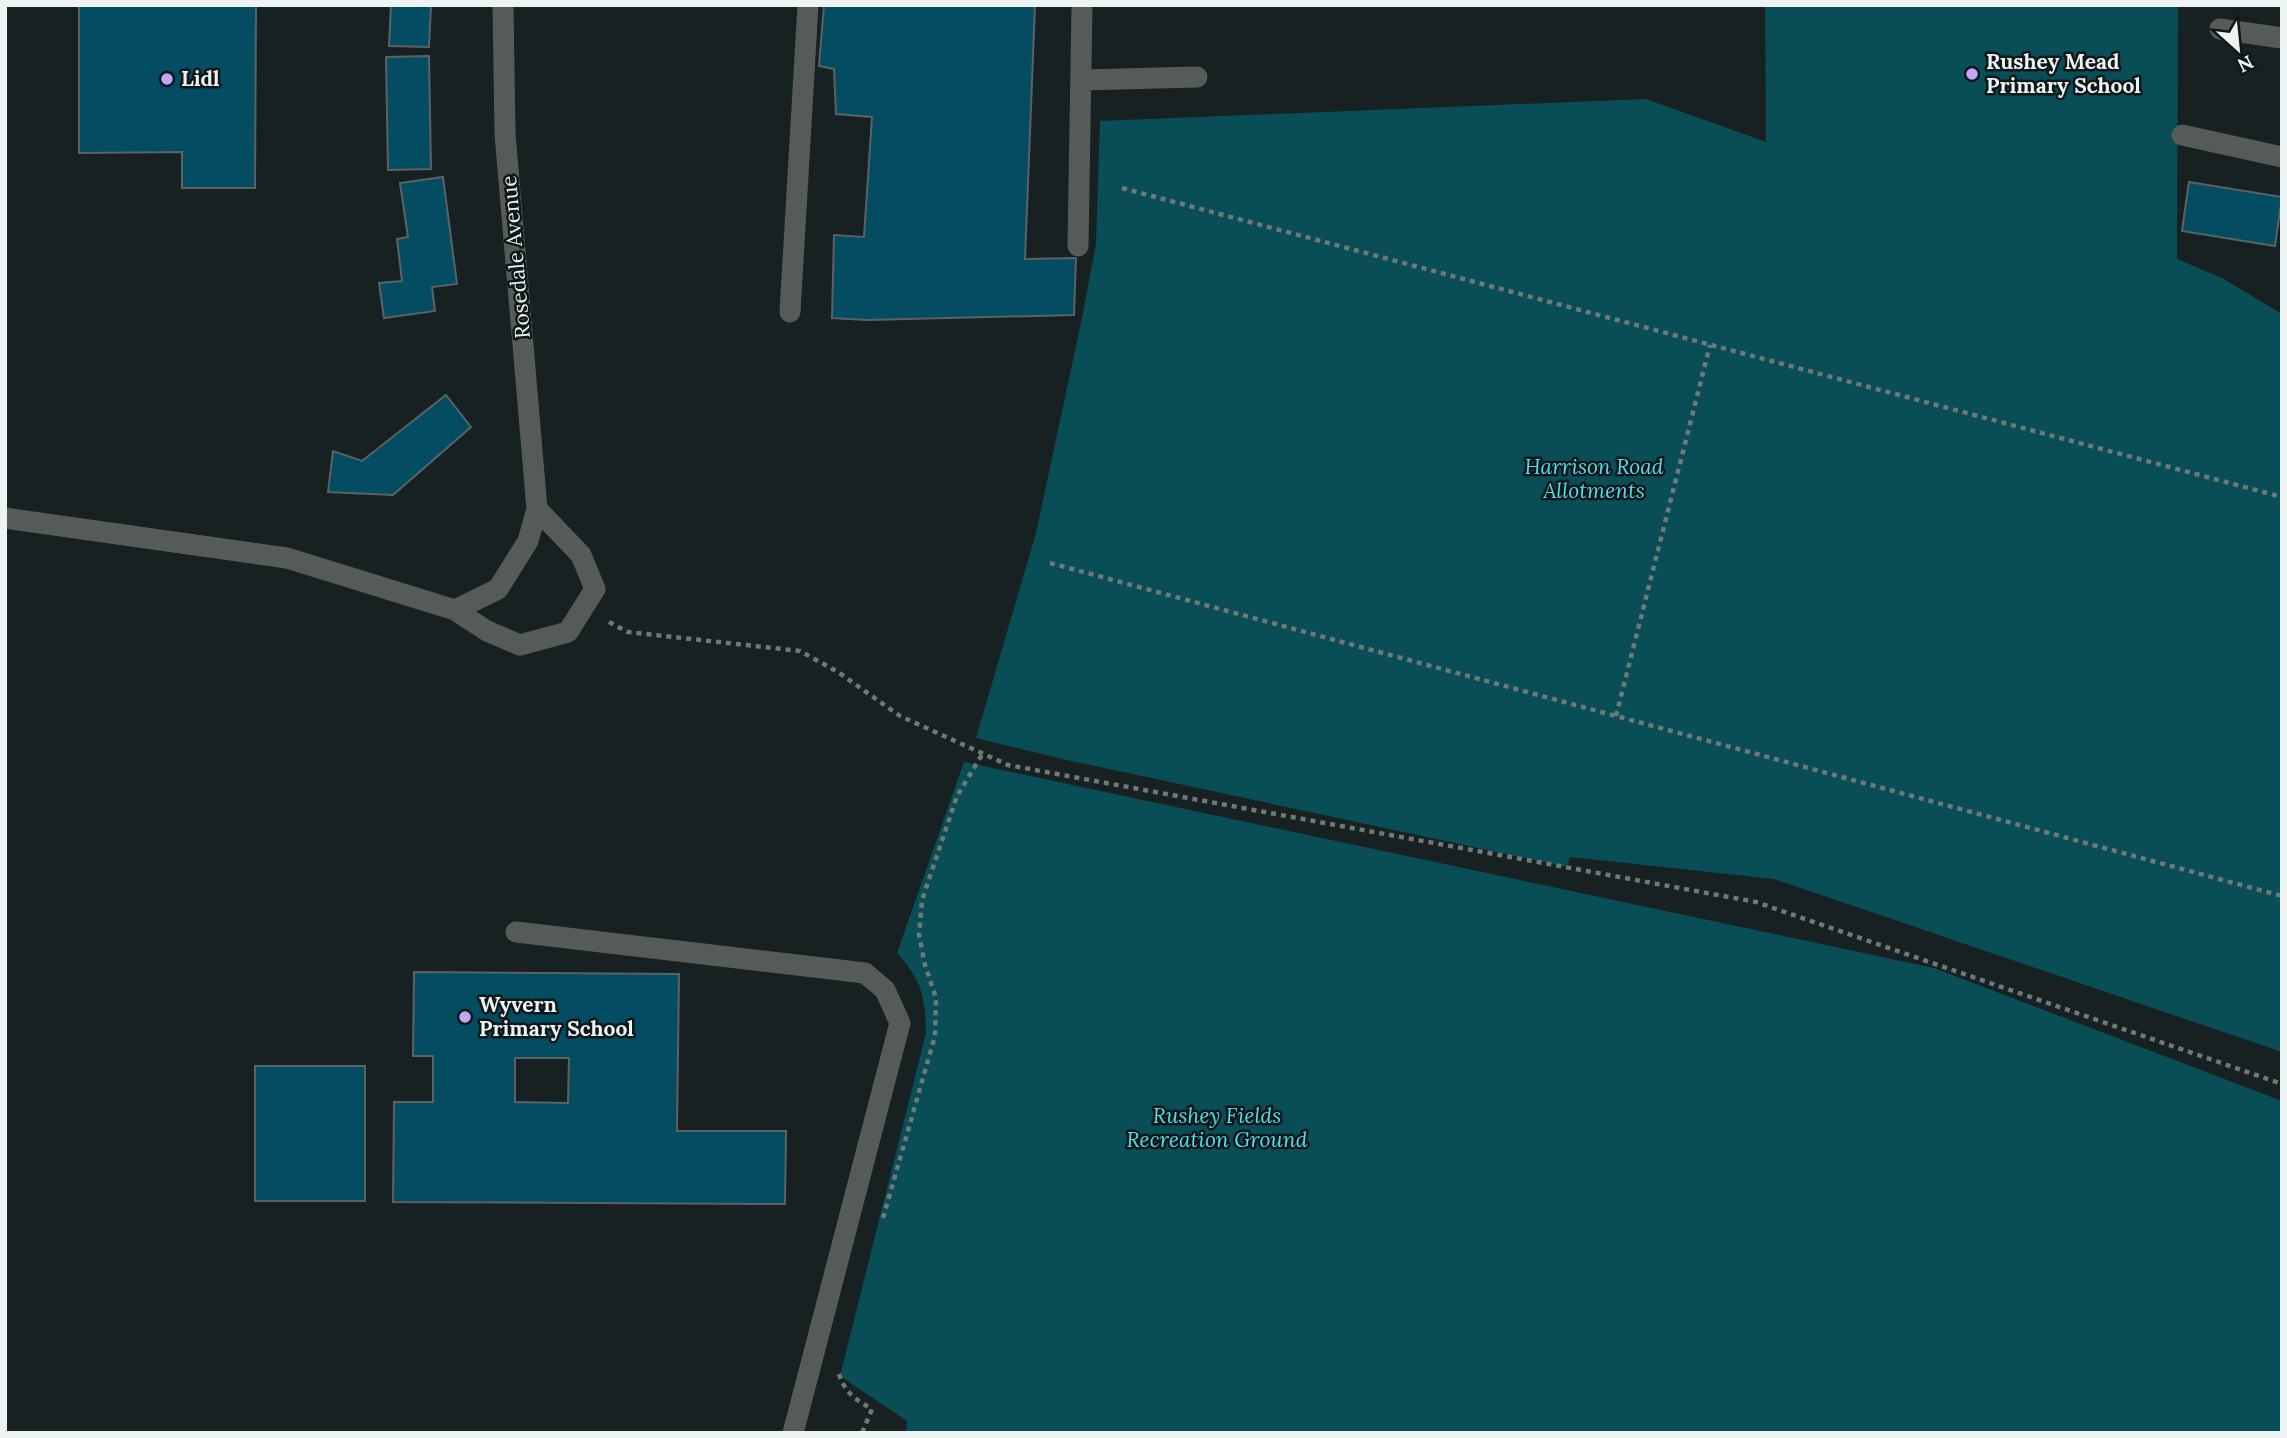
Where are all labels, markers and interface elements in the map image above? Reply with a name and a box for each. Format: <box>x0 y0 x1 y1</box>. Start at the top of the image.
north arrow <box>2203 14 2273 84</box>
place label: Rushey Mead Primary School <box>1986 48 2141 99</box>
text: N <box>2233 50 2258 78</box>
place label: Lidl <box>181 65 220 92</box>
marker: Rushey Mead Primary School <box>1964 66 1980 82</box>
marker: Lidl <box>159 71 175 87</box>
street label: Rosedale Avenue <box>495 174 536 340</box>
park label: Harrison Road Allotments <box>1525 453 1664 504</box>
place label: Wyvern Primary School <box>479 991 634 1042</box>
marker: Wyvern Primary School <box>457 1009 473 1025</box>
park label: Rushey Fields Recreation Ground <box>1127 1102 1308 1153</box>

